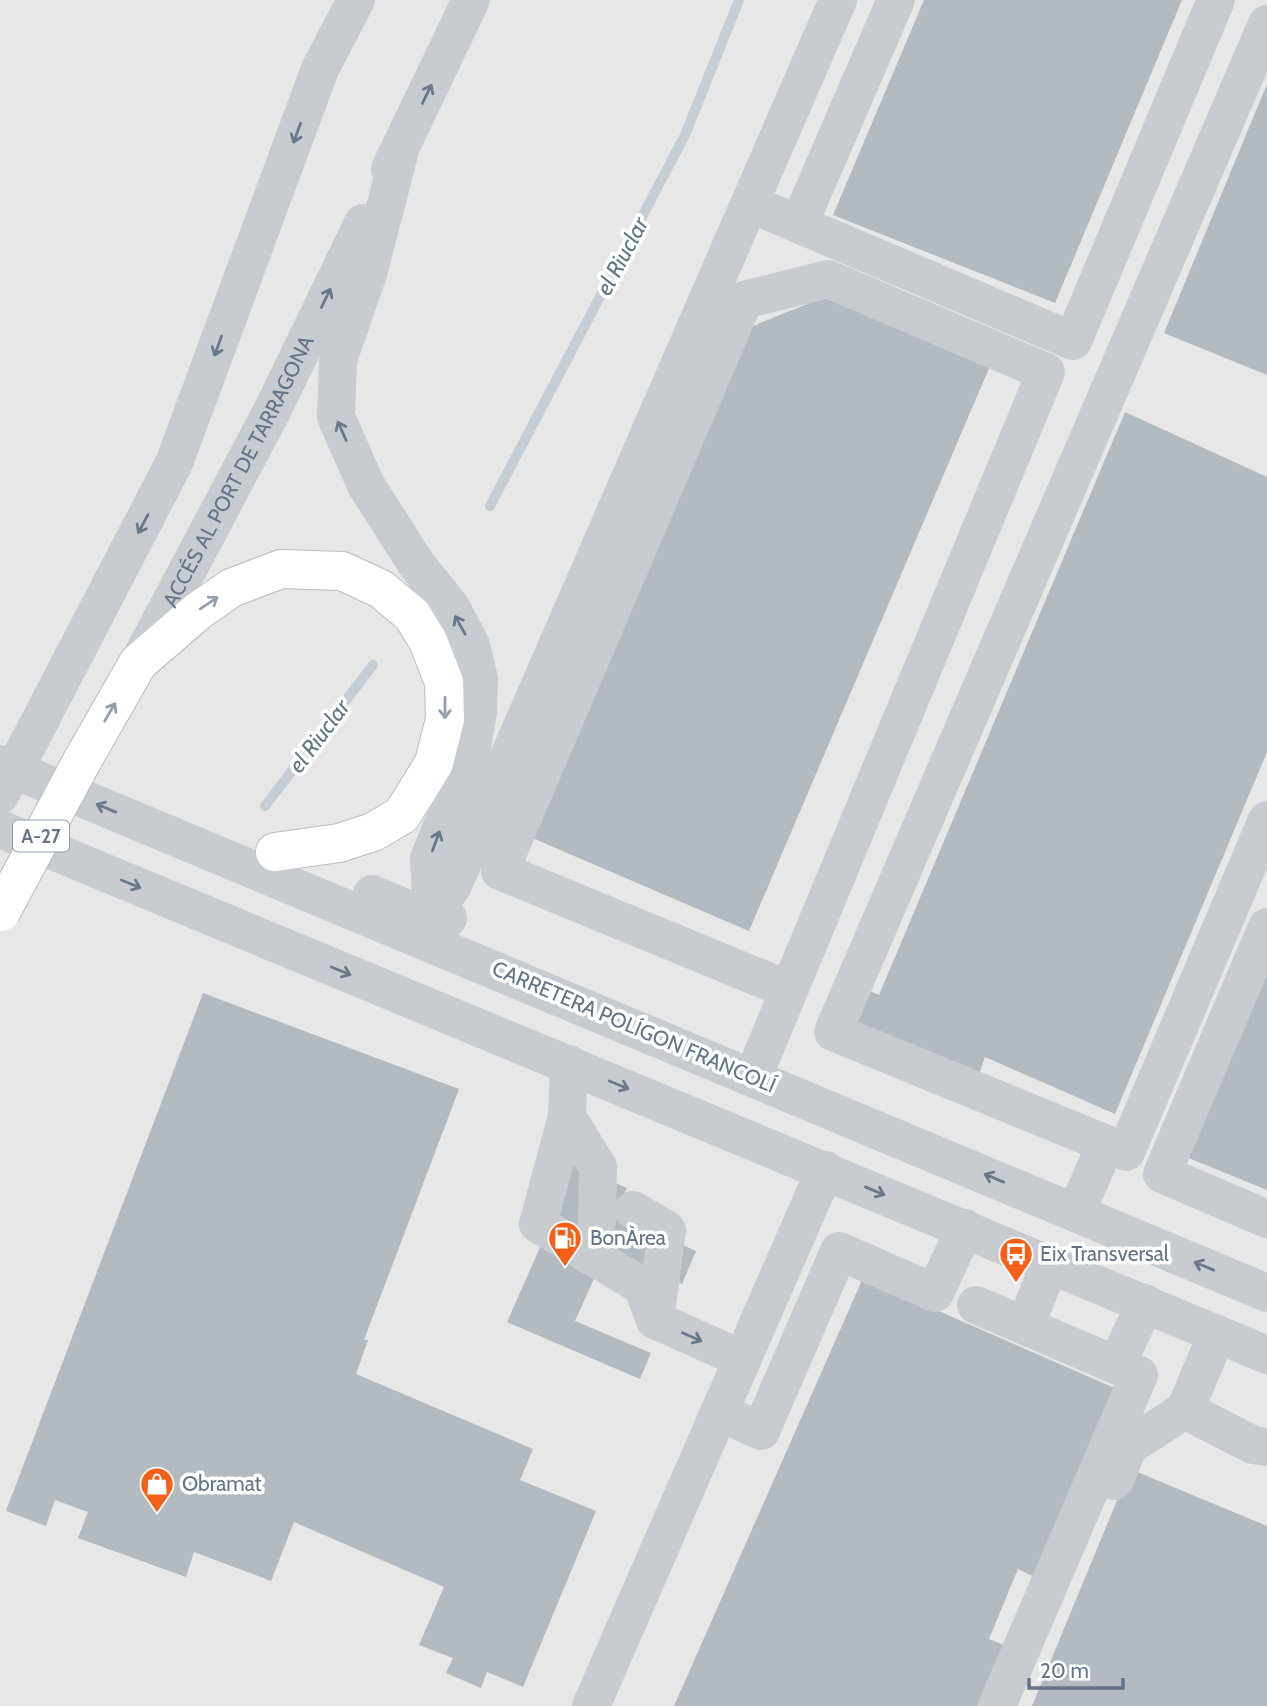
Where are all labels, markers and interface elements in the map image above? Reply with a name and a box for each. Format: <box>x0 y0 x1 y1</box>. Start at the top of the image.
one-way arrow <box>420 84 434 105</box>
one-way arrow <box>290 122 302 144</box>
water label: el Riuclar <box>590 211 655 300</box>
one-way arrow <box>320 288 334 309</box>
street label: ACCÉS AL PORT DE TARRAGONA <box>157 331 319 611</box>
one-way arrow <box>210 335 223 357</box>
one-way arrow <box>335 421 348 443</box>
one-way arrow <box>135 513 149 534</box>
one-way arrow <box>199 596 218 611</box>
one-way arrow <box>453 615 466 636</box>
water label: el Riuclar <box>282 693 356 778</box>
one-way arrow <box>438 696 452 719</box>
one-way arrow <box>103 703 117 723</box>
one-way arrow <box>96 801 117 814</box>
road number: A-27 <box>13 820 69 852</box>
one-way arrow <box>430 831 443 853</box>
one-way arrow <box>120 878 141 891</box>
street label: CARRETERA POLÍGON FRANCOLÍ <box>489 955 780 1098</box>
one-way arrow <box>330 965 351 978</box>
one-way arrow <box>608 1080 630 1093</box>
one-way arrow <box>984 1171 1006 1184</box>
one-way arrow <box>864 1185 885 1198</box>
fuel station icon: BonÀrea <box>546 1219 584 1268</box>
place label: BonÀrea <box>590 1225 666 1250</box>
bus stop icon: Eix Transversal <box>997 1235 1035 1284</box>
place label: Eix Transversal <box>1040 1241 1169 1266</box>
one-way arrow <box>1194 1259 1215 1272</box>
one-way arrow <box>681 1331 702 1344</box>
shop icon: Obramat <box>138 1465 176 1514</box>
place label: Obramat <box>182 1471 262 1496</box>
scale bar <box>1029 1646 1124 1690</box>
text: 20 m <box>1040 1658 1089 1683</box>

